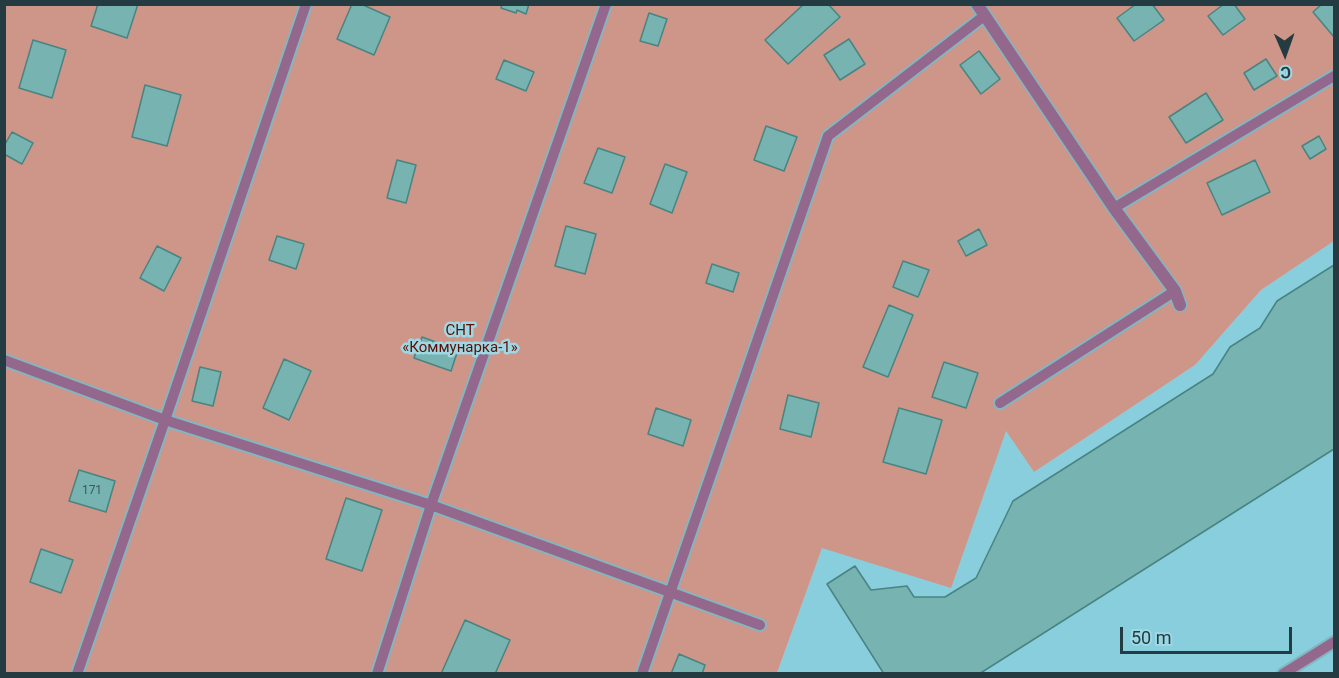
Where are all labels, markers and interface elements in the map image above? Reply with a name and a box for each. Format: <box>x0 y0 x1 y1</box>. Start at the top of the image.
north arrow <box>1255 24 1315 84</box>
text: С <box>1280 63 1291 82</box>
park label: СНТ «Коммунарка-1» <box>402 322 518 357</box>
house number: 171 <box>82 484 102 498</box>
scale bar <box>1123 615 1296 653</box>
text: 50 m <box>1131 627 1171 648</box>

